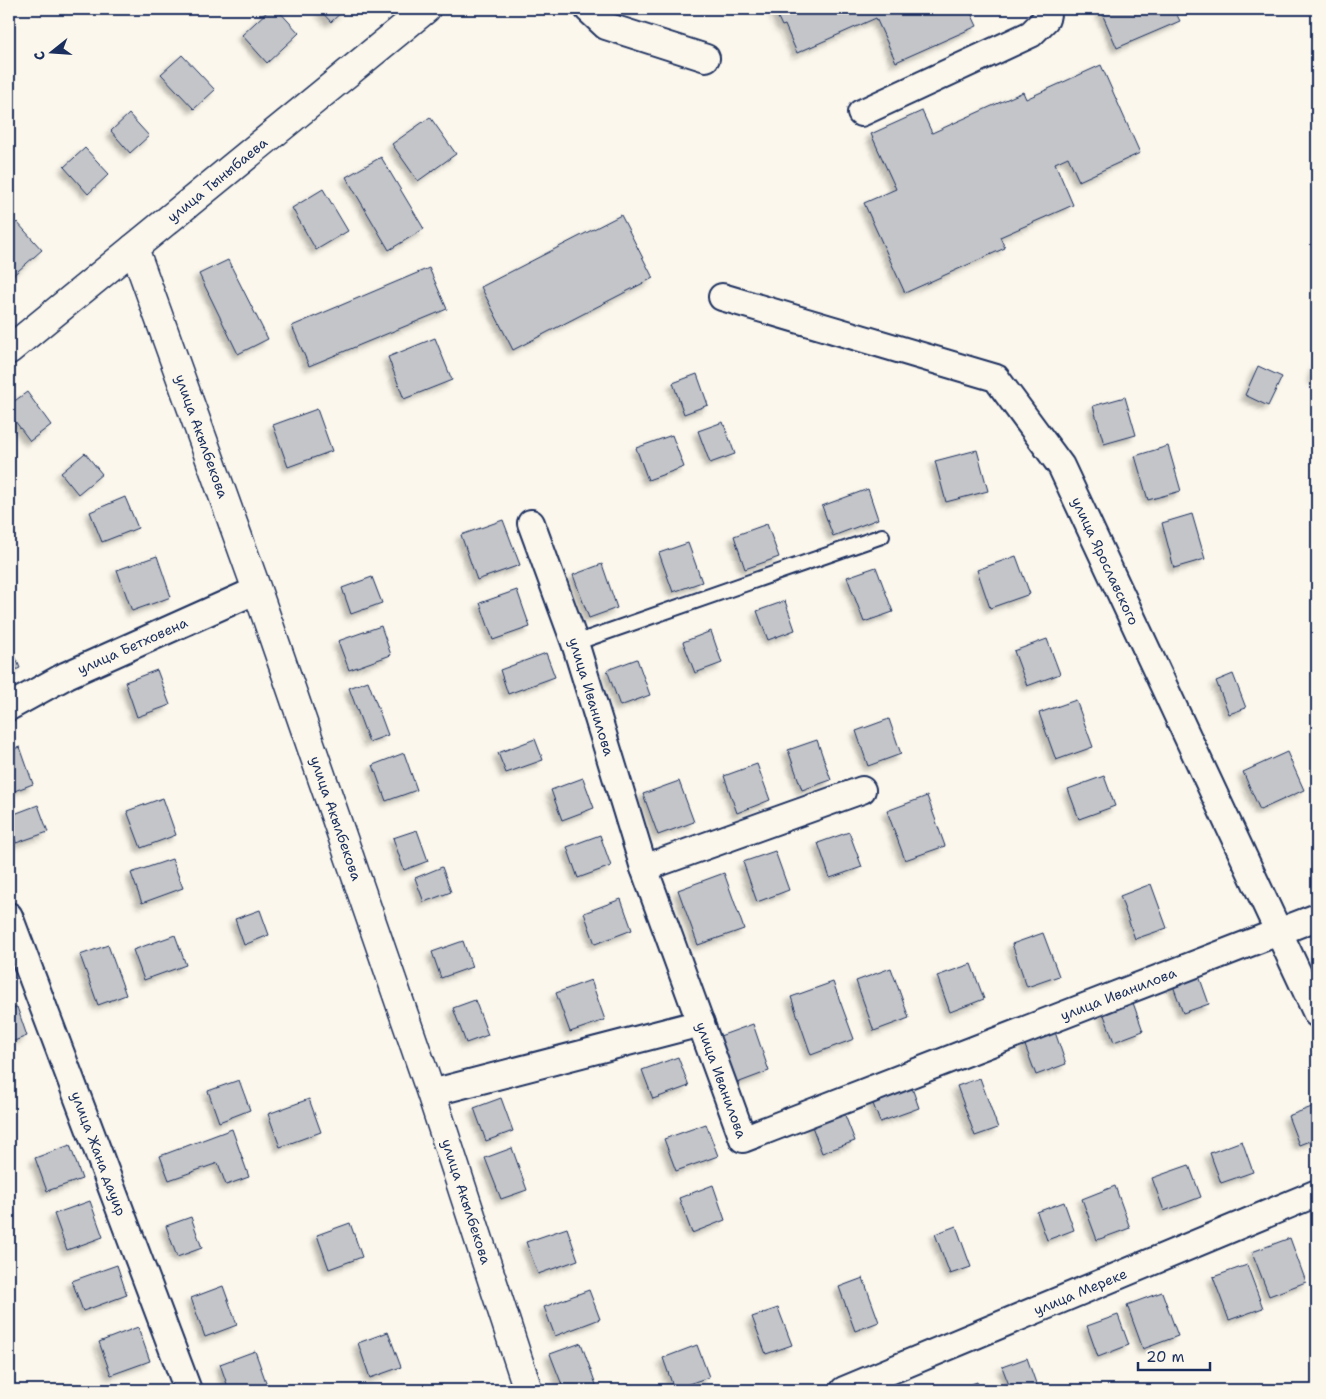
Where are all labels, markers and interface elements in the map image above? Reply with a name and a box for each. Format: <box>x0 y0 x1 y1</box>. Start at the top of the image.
north arrow <box>28 28 78 78</box>
text: С <box>30 49 49 63</box>
street label: улица Тыныбаева <box>163 133 271 226</box>
street label: улица Акылбекова <box>171 372 232 501</box>
street label: улица Ярославского <box>1068 494 1143 628</box>
street label: улица Бетховена <box>75 613 191 678</box>
street label: улица Иванилова <box>565 635 618 758</box>
street label: улица Акылбекова <box>306 754 366 883</box>
street label: улица Иванилова <box>1058 963 1179 1024</box>
street label: улица Иванилова <box>692 1019 751 1141</box>
street label: улица Жана дауир <box>67 1089 130 1218</box>
street label: улица Акылбекова <box>438 1137 495 1267</box>
street label: улица Мереке <box>1031 1264 1130 1319</box>
scale bar <box>1138 1339 1211 1371</box>
text: 20 m <box>1146 1347 1185 1367</box>

